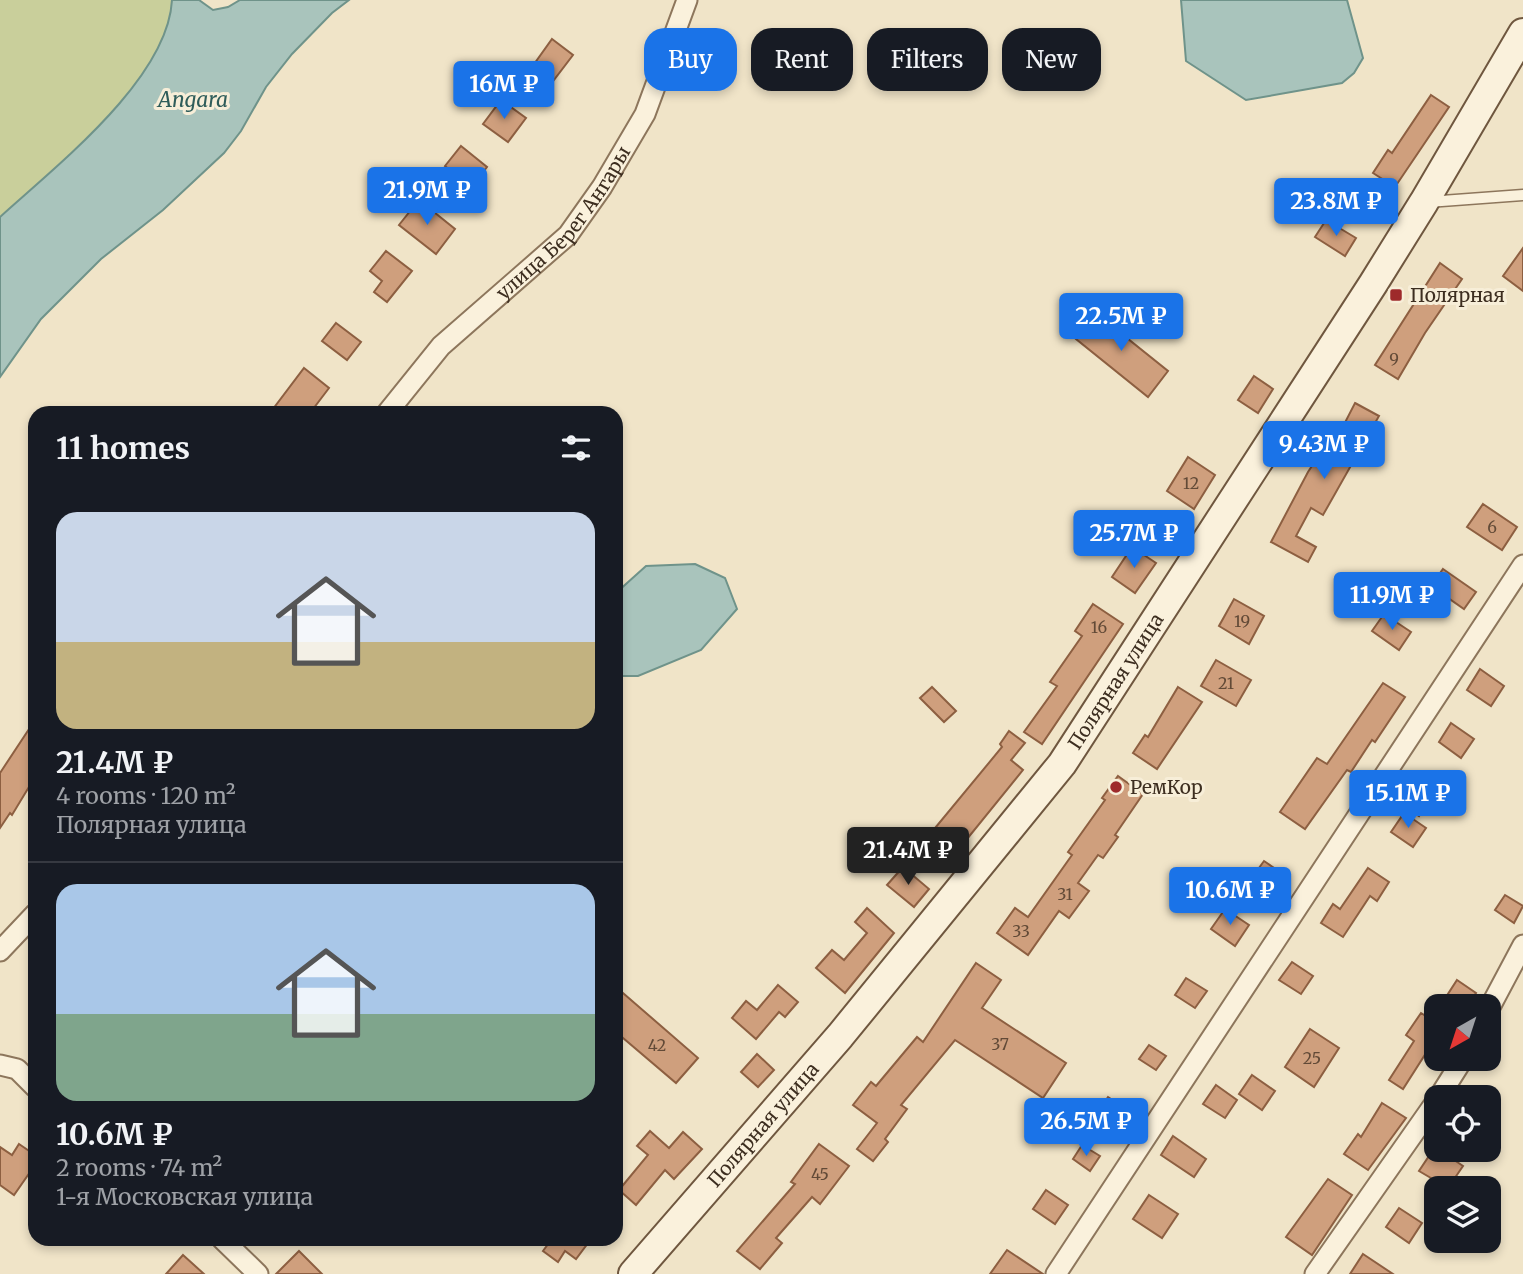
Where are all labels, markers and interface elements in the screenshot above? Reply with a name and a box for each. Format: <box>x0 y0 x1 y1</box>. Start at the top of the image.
chip: Buy <box>644 28 737 91</box>
chip: Rent <box>751 28 853 91</box>
chip: Filters <box>867 28 988 91</box>
chip: New <box>1002 28 1101 91</box>
pin: 16M ₽ <box>455 61 553 121</box>
text: 16M ₽ <box>469 69 539 98</box>
water label: Angara <box>156 86 228 113</box>
street label: улица Берег Ангары <box>491 142 635 304</box>
pin: 21.9M ₽ <box>362 168 492 227</box>
text: 21.9M ₽ <box>383 175 471 204</box>
pin: 23.8M ₽ <box>1271 178 1401 238</box>
text: 23.8M ₽ <box>1290 186 1382 215</box>
place label: Полярная <box>1410 283 1505 307</box>
marker: Полярная <box>1388 287 1404 303</box>
pin: 22.5M ₽ <box>1056 294 1186 353</box>
text: 22.5M ₽ <box>1075 301 1167 330</box>
house number: 9 <box>1389 349 1399 369</box>
pin: 9.43M ₽ <box>1259 421 1389 481</box>
text: 11 homes <box>56 429 190 467</box>
icon: filters <box>557 429 595 467</box>
text: 9.43M ₽ <box>1279 429 1369 458</box>
house number: 12 <box>1183 473 1199 493</box>
pin: 25.7M ₽ <box>1069 510 1199 570</box>
house number: 6 <box>1487 517 1497 537</box>
text: 25.7M ₽ <box>1089 518 1179 547</box>
icon: home <box>263 558 389 684</box>
pin: 11.9M ₽ <box>1327 572 1457 632</box>
text: 11.9M ₽ <box>1350 580 1434 609</box>
street label: Полярная улица <box>1063 609 1168 754</box>
house number: 19 <box>1234 611 1250 631</box>
house number: 16 <box>1091 617 1107 637</box>
house number: 21 <box>1218 673 1234 693</box>
text: 21.4M ₽ <box>56 743 173 781</box>
pin: 15.1M ₽ <box>1343 770 1473 830</box>
place label: РемКор <box>1130 775 1203 799</box>
text: 15.1M ₽ <box>1365 778 1451 807</box>
marker: РемКор <box>1108 779 1124 795</box>
text: 4 rooms · 120 m² <box>56 781 236 810</box>
text: Полярная улица <box>56 810 247 839</box>
pin: 21.4M ₽ <box>843 828 973 887</box>
text: 21.4M ₽ <box>863 835 953 864</box>
pin: 10.6M ₽ <box>1165 867 1295 927</box>
text: 10.6M ₽ <box>1185 875 1275 904</box>
house number: 31 <box>1057 884 1073 904</box>
house number: 33 <box>1012 921 1030 941</box>
icon: home <box>263 930 389 1056</box>
north arrow <box>1424 994 1502 1071</box>
map controls <box>1424 994 1501 1253</box>
house number: 37 <box>991 1034 1009 1054</box>
house number: 42 <box>648 1035 666 1055</box>
house number: 25 <box>1303 1048 1321 1068</box>
street label: Полярная улица <box>702 1057 824 1192</box>
button: locate <box>1424 1085 1501 1162</box>
pin: 26.5M ₽ <box>1021 1098 1151 1158</box>
text: 26.5M ₽ <box>1040 1106 1132 1135</box>
text: 10.6M ₽ <box>56 1115 173 1153</box>
text: 2 rooms · 74 m² <box>56 1153 222 1182</box>
house number: 45 <box>811 1164 829 1184</box>
button: layers <box>1424 1176 1501 1253</box>
text: 1-я Московская улица <box>56 1182 313 1211</box>

